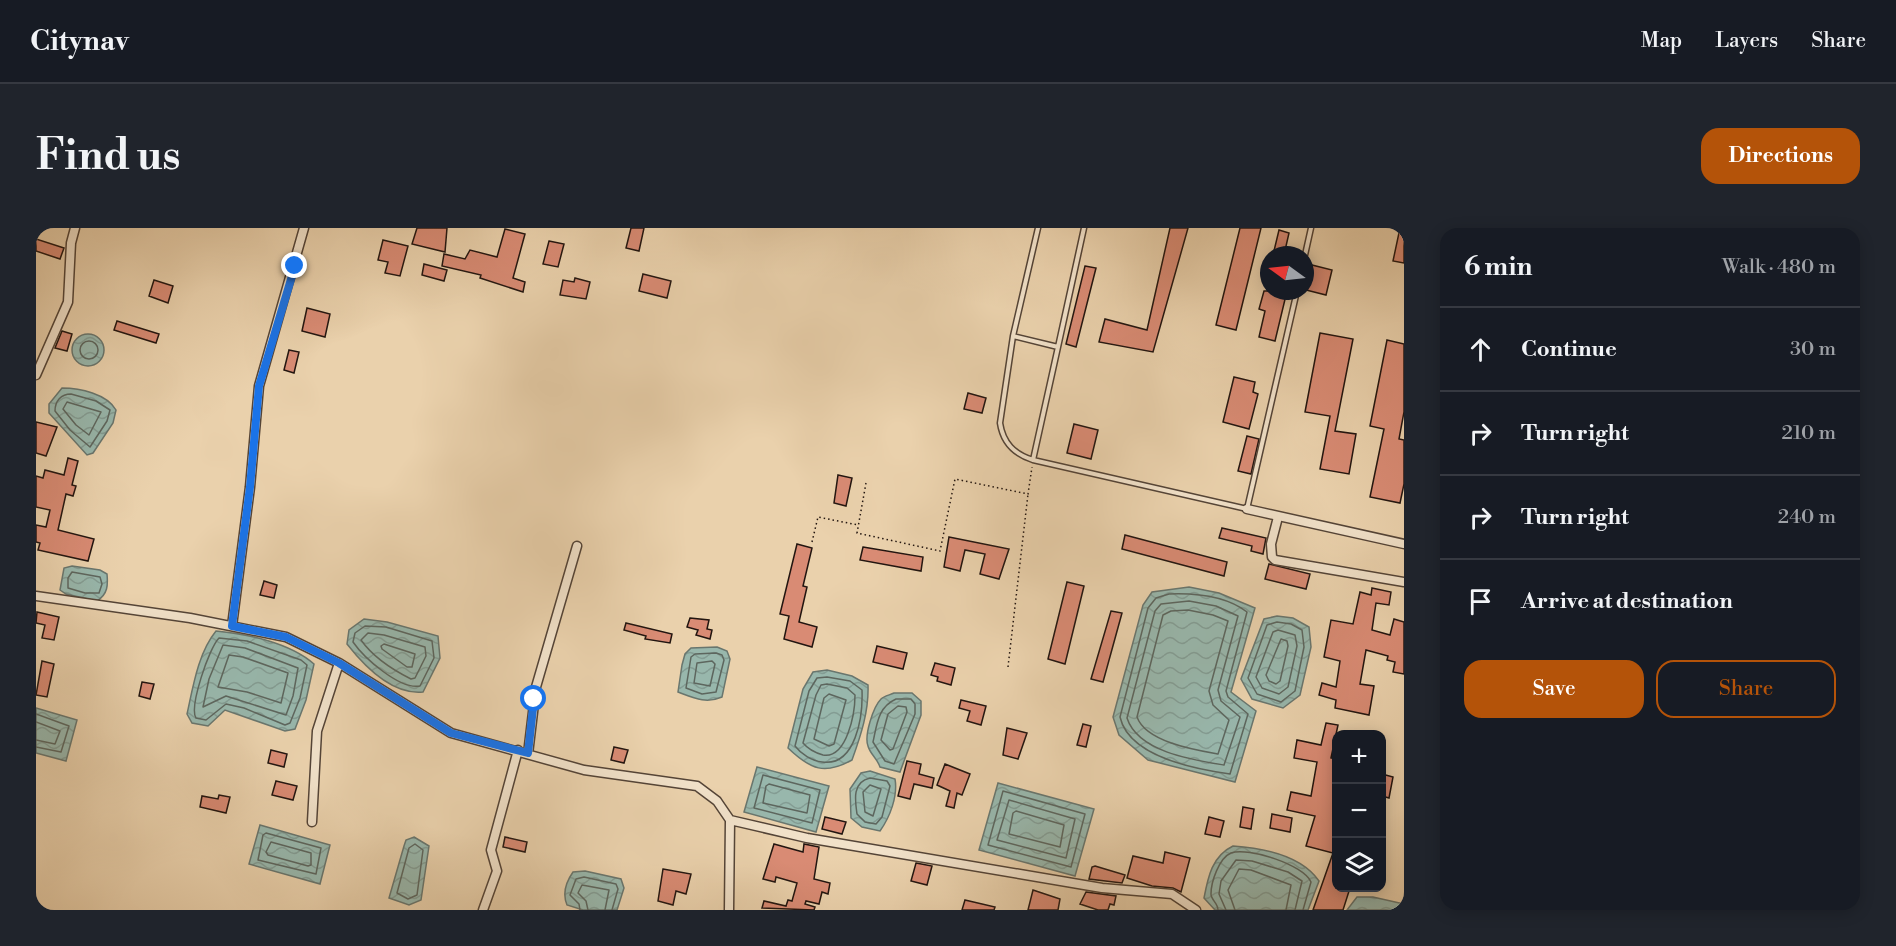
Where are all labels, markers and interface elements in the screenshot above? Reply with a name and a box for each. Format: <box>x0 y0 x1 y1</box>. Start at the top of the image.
text: Citynav <box>30 24 129 59</box>
text: Map <box>1641 28 1682 54</box>
text: Layers <box>1715 28 1778 54</box>
text: Share <box>1811 28 1866 54</box>
button: Directions <box>1701 128 1860 184</box>
text: Find us <box>36 130 180 183</box>
north arrow <box>1260 246 1314 300</box>
text: 6 min <box>1464 251 1532 283</box>
route end <box>281 252 307 278</box>
text: Walk · 480 m <box>1722 255 1836 280</box>
icon: ahead <box>1464 333 1497 366</box>
text: Continue <box>1521 336 1617 363</box>
text: 30 m <box>1790 337 1836 362</box>
icon: right <box>1464 417 1497 450</box>
text: Turn right <box>1521 420 1629 447</box>
text: 210 m <box>1781 421 1836 446</box>
icon: right <box>1464 501 1497 534</box>
text: Turn right <box>1521 504 1629 531</box>
text: 240 m <box>1778 505 1836 530</box>
icon: arrive <box>1464 585 1497 618</box>
text: Arrive at destination <box>1521 588 1733 615</box>
button: Save <box>1464 660 1644 718</box>
button: Share <box>1656 660 1836 718</box>
route start <box>520 685 546 711</box>
map controls <box>1332 730 1386 892</box>
button: + <box>1332 730 1386 784</box>
button: − <box>1332 784 1386 838</box>
button: layers <box>1332 838 1386 892</box>

